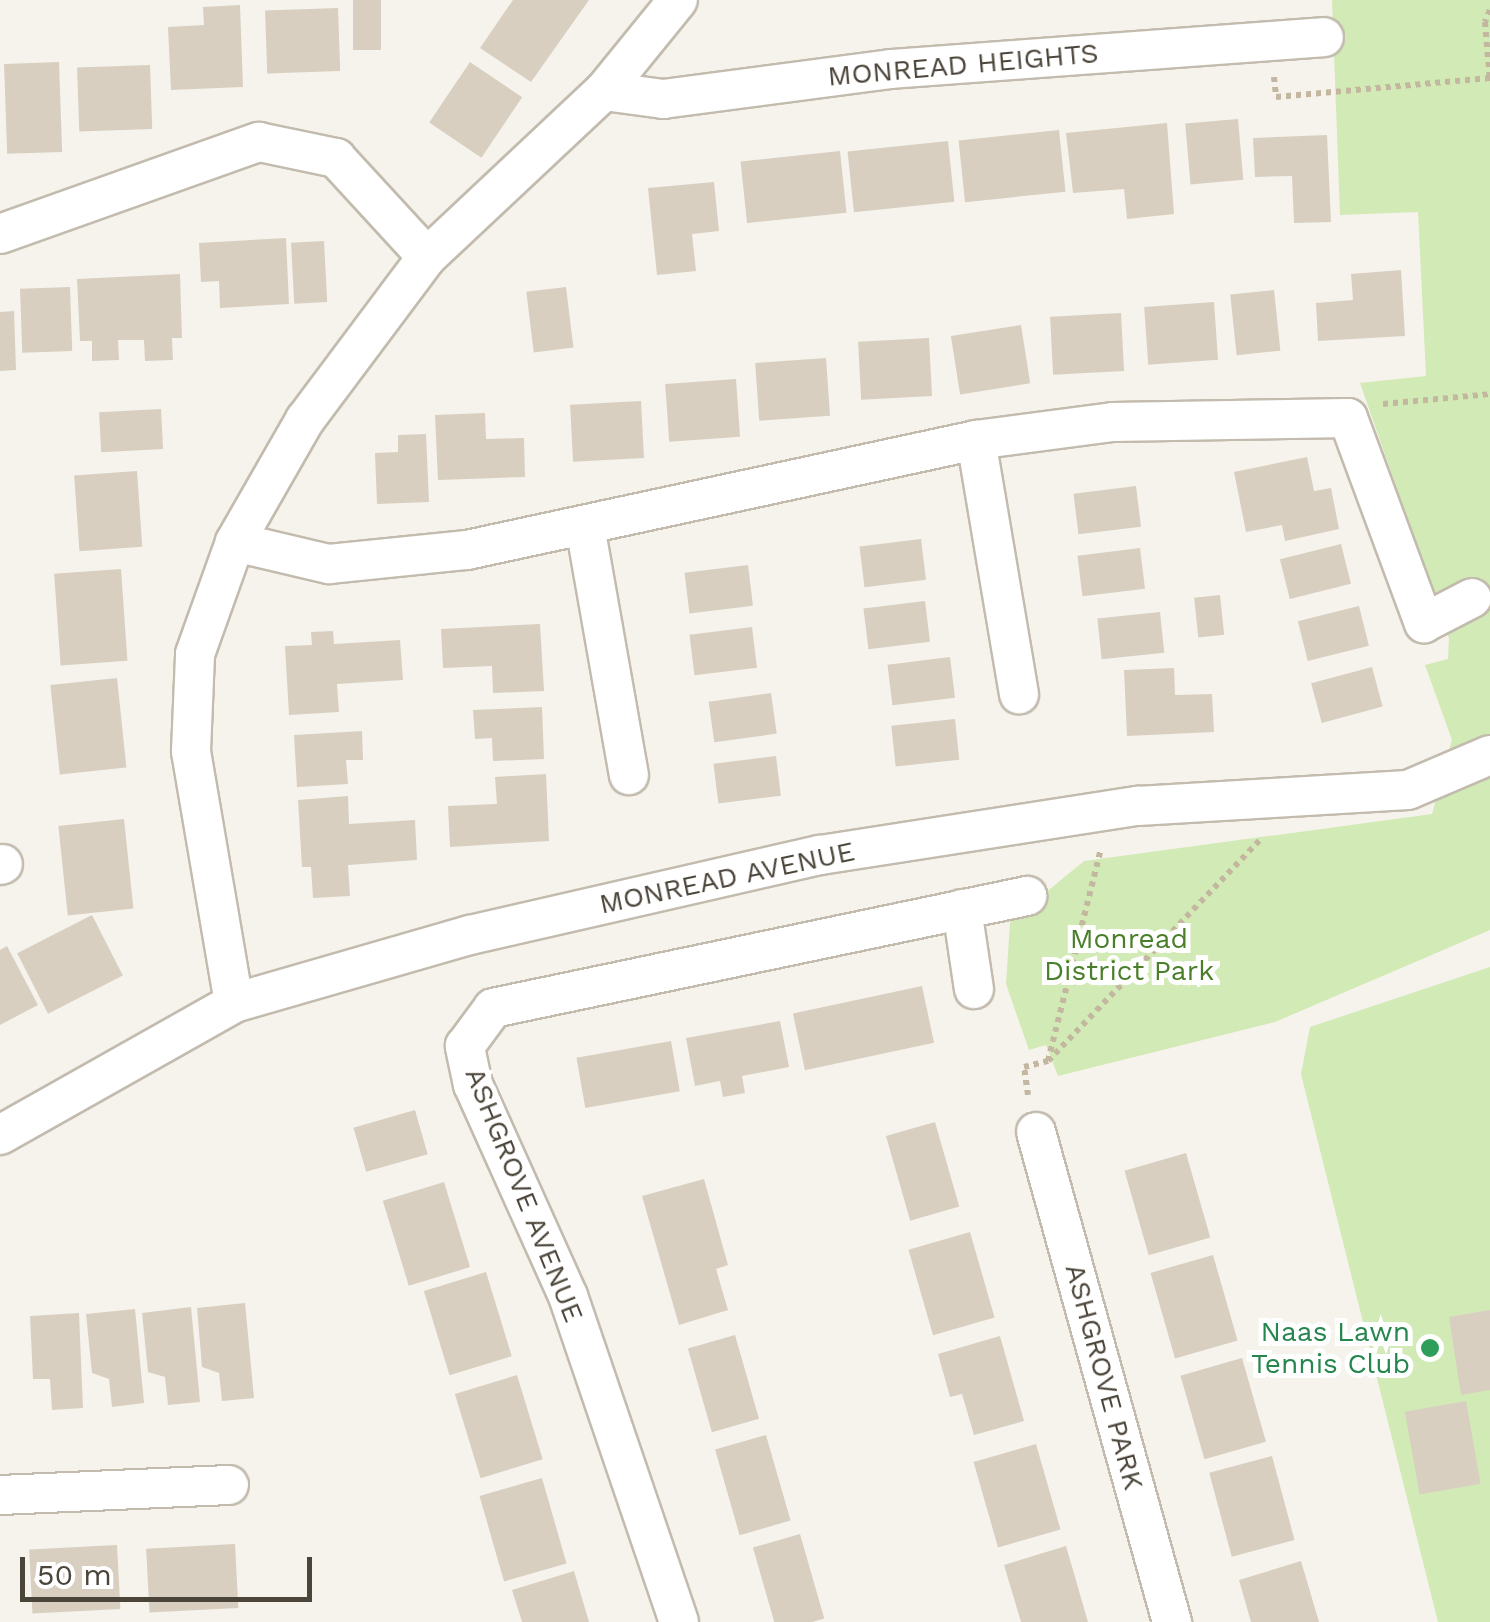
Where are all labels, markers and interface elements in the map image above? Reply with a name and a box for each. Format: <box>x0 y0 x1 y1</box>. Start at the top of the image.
street label: MONREAD HEIGHTS <box>826 36 1100 94</box>
street label: MONREAD AVENUE <box>596 834 858 922</box>
park label: Monread District Park <box>1044 922 1214 988</box>
street label: ASHGROVE AVENUE <box>457 1062 591 1328</box>
street label: ASHGROVE PARK <box>1058 1260 1150 1494</box>
place label: Naas Lawn Tennis Club <box>1251 1315 1410 1381</box>
marker: Naas Lawn Tennis Club <box>1419 1337 1441 1359</box>
scale bar <box>25 1537 318 1599</box>
text: 50 m <box>37 1557 112 1592</box>

